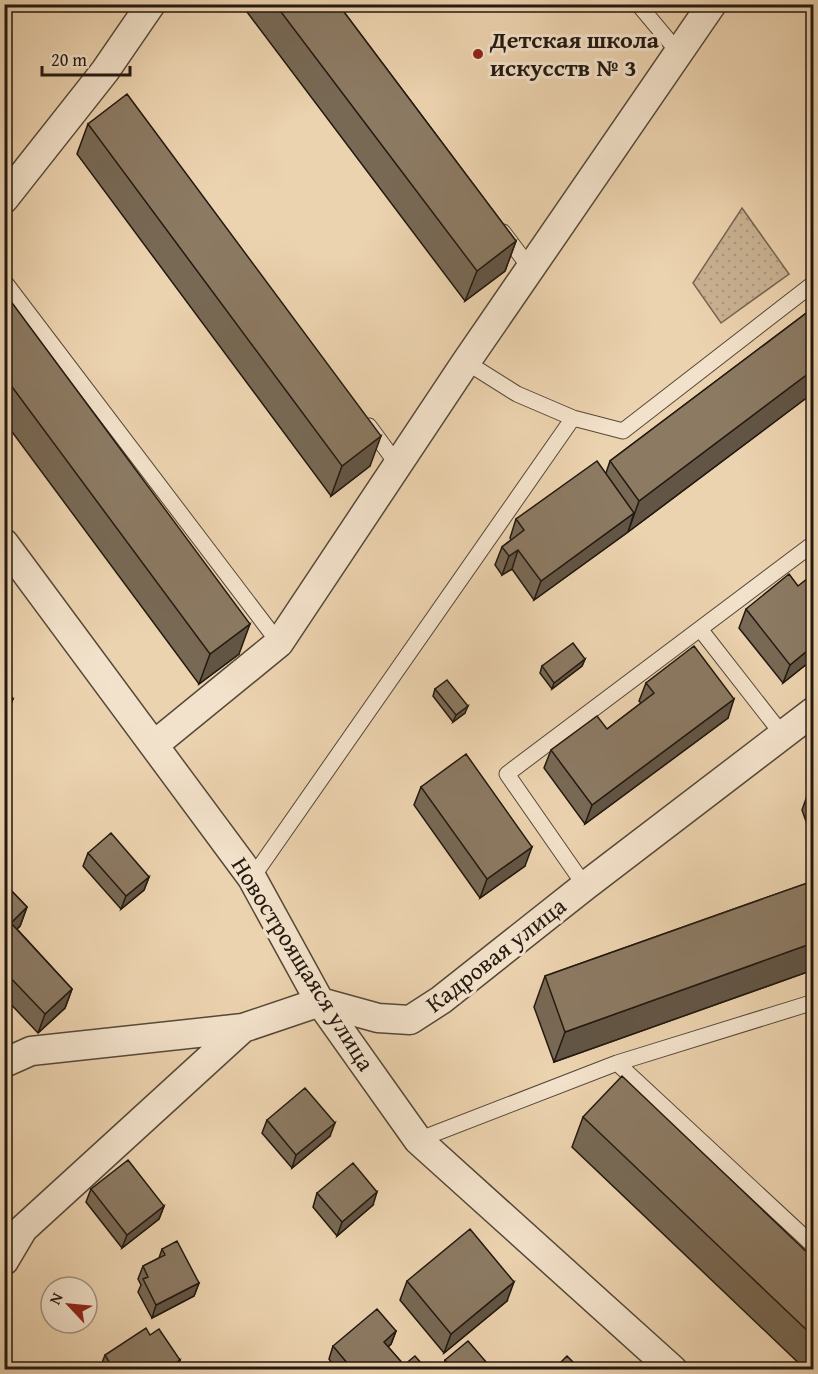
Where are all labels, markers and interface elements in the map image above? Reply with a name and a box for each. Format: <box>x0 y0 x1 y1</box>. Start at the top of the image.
place label: Детская школа искусств № 3 <box>489 22 660 85</box>
scale bar <box>42 39 130 77</box>
text: 20 m <box>51 46 87 73</box>
marker: Детская школа искусств № 3 <box>471 47 485 61</box>
street label: Новостроящаяся улица <box>223 850 384 1078</box>
street label: Кадровая улица <box>418 888 574 1021</box>
north arrow <box>39 1275 99 1335</box>
text: N <box>42 1288 69 1308</box>

